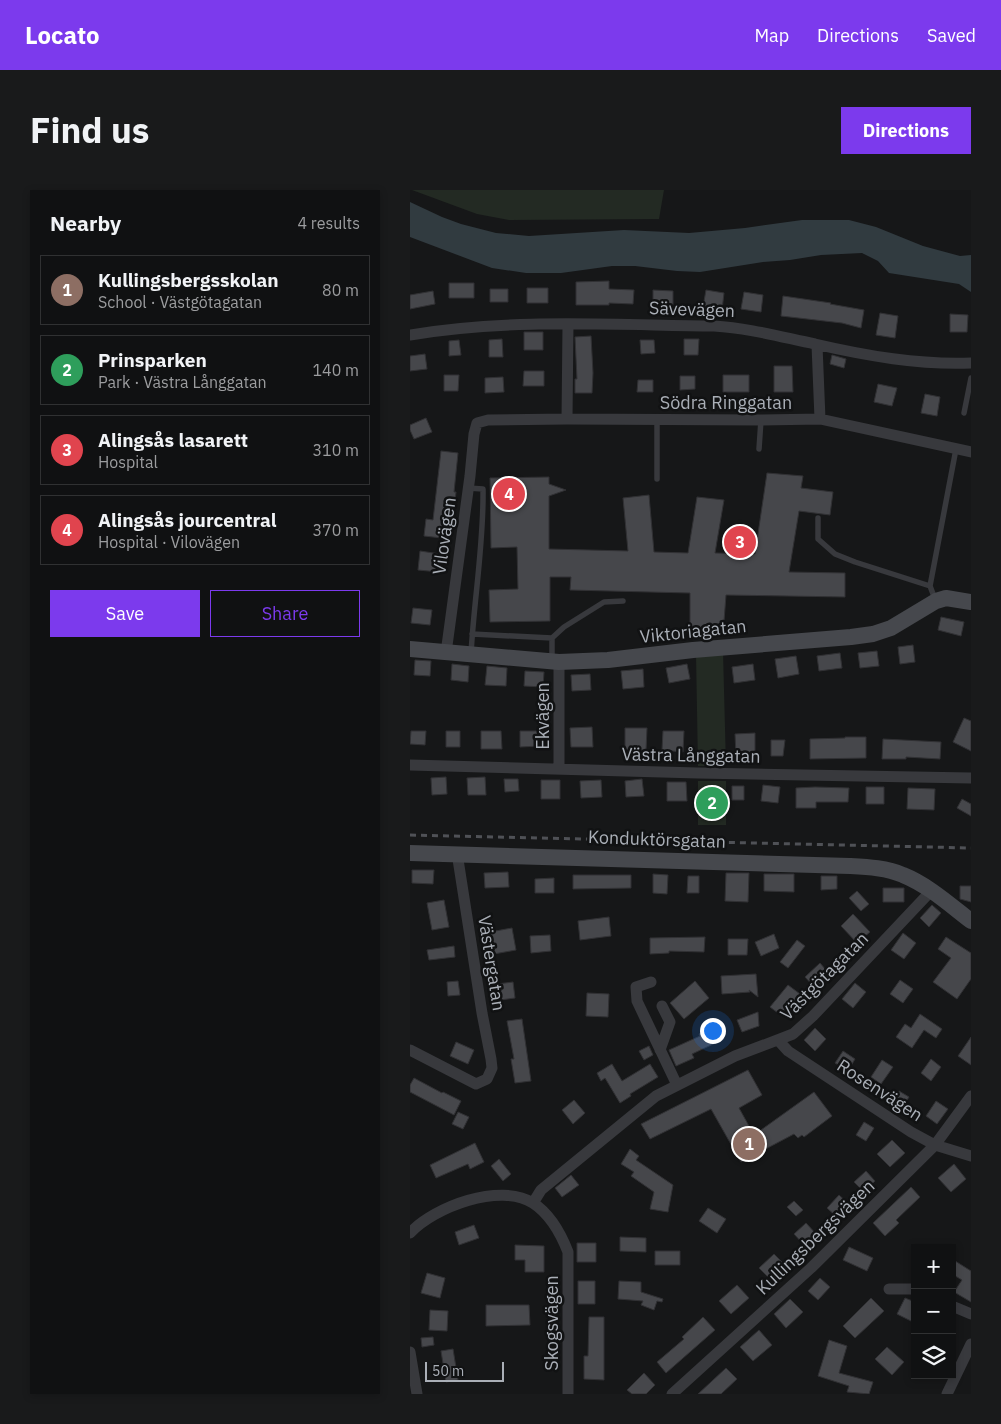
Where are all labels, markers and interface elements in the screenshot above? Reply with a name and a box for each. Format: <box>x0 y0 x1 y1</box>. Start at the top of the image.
text: Locato <box>25 19 100 51</box>
text: Map <box>754 24 789 47</box>
text: Directions <box>817 24 899 47</box>
text: Saved <box>927 24 976 47</box>
text: Find us <box>30 107 149 153</box>
button: Directions <box>841 107 971 154</box>
text: Nearby <box>50 209 121 237</box>
text: 4 results <box>297 213 360 233</box>
text: Kullingsbergsskolan <box>98 268 279 292</box>
text: 1 <box>62 280 72 300</box>
text: 80 m <box>322 280 359 300</box>
text: School · Västgötagatan <box>98 292 262 312</box>
street label: Sävevägen <box>649 296 735 322</box>
text: Prinsparken <box>98 348 207 372</box>
text: 2 <box>62 360 72 380</box>
text: 140 m <box>312 360 359 380</box>
text: Park · Västra Långgatan <box>98 372 267 392</box>
street label: Södra Ringgatan <box>660 391 792 414</box>
text: Alingsås lasarett <box>98 428 248 452</box>
text: 3 <box>62 440 72 460</box>
text: 310 m <box>312 440 359 460</box>
text: Hospital <box>98 452 158 472</box>
pin: 4 <box>493 475 525 513</box>
street label: Vilovägen <box>427 496 461 576</box>
text: Alingsås jourcentral <box>98 508 277 532</box>
text: 4 <box>62 520 72 540</box>
text: 370 m <box>312 520 359 540</box>
pin: 3 <box>724 523 756 561</box>
text: Hospital · Vilovägen <box>98 532 240 552</box>
button: Save <box>50 590 200 637</box>
button: Share <box>210 590 360 637</box>
street label: Viktoriagatan <box>639 614 747 648</box>
street label: Ekvägen <box>531 682 554 750</box>
street label: Västra Långgatan <box>621 742 761 768</box>
pin: 2 <box>696 784 728 822</box>
street label: Konduktörsgatan <box>588 825 726 853</box>
street label: Västergatan <box>473 914 511 1012</box>
street label: Västgötagatan <box>775 927 873 1025</box>
your location <box>700 1018 726 1044</box>
street label: Rosenvägen <box>833 1054 927 1126</box>
pin: 1 <box>733 1125 765 1163</box>
street label: Kullingsbergsvägen <box>751 1174 879 1300</box>
map controls <box>911 1244 956 1379</box>
button: + <box>911 1244 956 1289</box>
street label: Skogsvägen <box>540 1275 563 1371</box>
button: − <box>911 1289 956 1334</box>
button: layers <box>911 1334 956 1379</box>
scale bar <box>425 1359 504 1382</box>
text: 50 m <box>432 1362 464 1380</box>

